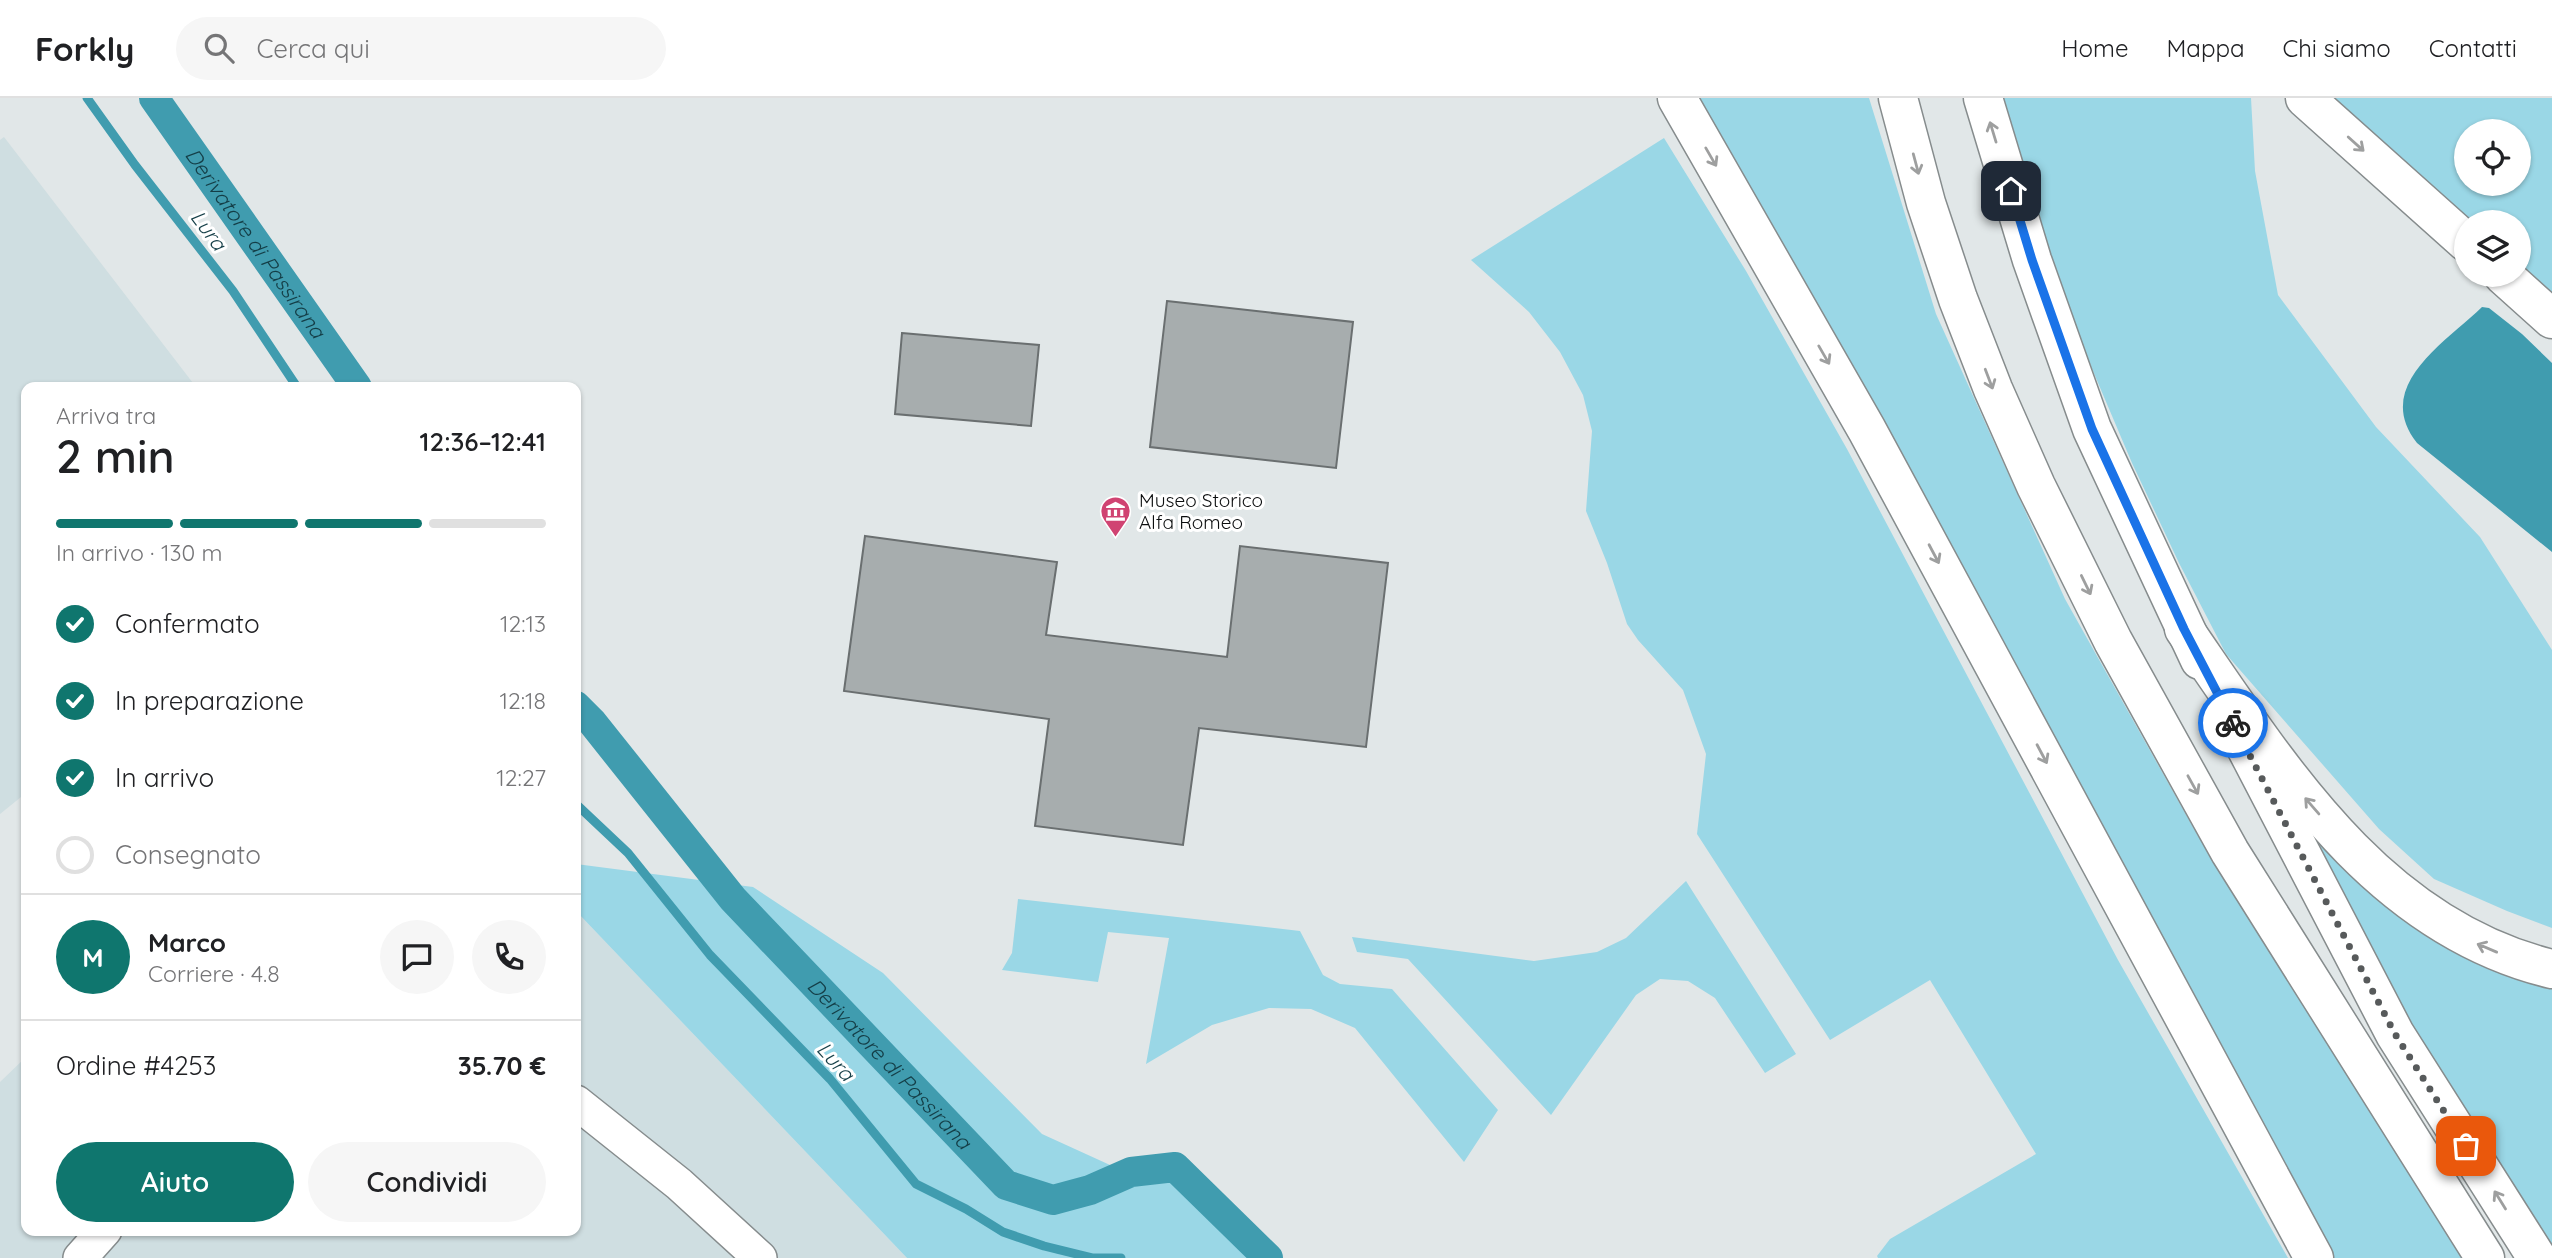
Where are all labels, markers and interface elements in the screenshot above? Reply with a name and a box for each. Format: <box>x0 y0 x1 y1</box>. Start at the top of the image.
search box <box>176 17 666 80</box>
text: Forkly <box>35 28 134 69</box>
icon: search <box>200 29 238 67</box>
text: Cerca qui <box>256 32 370 65</box>
text: Home <box>2061 33 2129 63</box>
text: Mappa <box>2167 33 2245 63</box>
text: Chi siamo <box>2283 33 2391 63</box>
text: Contatti <box>2429 33 2517 63</box>
map controls <box>2454 119 2531 287</box>
button: locate <box>2454 119 2531 196</box>
one-way arrow <box>1985 121 1998 143</box>
one-way arrow <box>2347 135 2364 152</box>
water label: Derivatore di Passirana <box>180 143 332 344</box>
one-way arrow <box>1705 146 1718 167</box>
one-way arrow <box>1910 153 1923 175</box>
pin <box>1981 161 2041 221</box>
icon: home <box>1992 172 2030 210</box>
water label: Lura <box>185 205 233 256</box>
button: layers <box>2454 210 2531 287</box>
one-way arrow <box>1817 344 1831 364</box>
one-way arrow <box>1984 368 1997 390</box>
text: Arriva tra <box>56 401 156 430</box>
text: 12:36–12:41 <box>420 425 546 458</box>
text: 2 min <box>56 427 175 485</box>
place label: Museo Storico Alfa Romeo <box>1139 488 1263 534</box>
museum icon: Museo Storico Alfa Romeo <box>1099 494 1133 538</box>
text: In arrivo · 130 m <box>56 538 222 567</box>
one-way arrow <box>1928 543 1941 564</box>
one-way arrow <box>2079 574 2093 595</box>
icon: check <box>56 605 94 643</box>
text: Confermato <box>115 607 260 640</box>
text: 12:13 <box>500 609 546 638</box>
icon: check <box>56 682 94 720</box>
text: In preparazione <box>115 684 304 717</box>
text: 12:18 <box>500 686 546 715</box>
courier <box>2198 688 2268 758</box>
icon: bike <box>2214 704 2252 742</box>
one-way arrow <box>2036 743 2049 764</box>
icon: check <box>56 759 94 797</box>
text: In arrivo <box>115 761 214 794</box>
text: 12:27 <box>496 763 546 792</box>
one-way arrow <box>2186 775 2200 795</box>
one-way arrow <box>2304 797 2320 815</box>
text: Consegnato <box>115 838 261 871</box>
button: chat <box>380 920 454 994</box>
button: phone <box>472 920 546 994</box>
text: Marco <box>148 926 226 959</box>
text: M <box>82 941 104 974</box>
one-way arrow <box>2477 941 2499 954</box>
text: Corriere · 4.8 <box>148 959 280 988</box>
water label: Derivatore di Passirana <box>802 972 978 1155</box>
water label: Lura <box>812 1036 861 1087</box>
text: Ordine #4253 <box>56 1049 216 1082</box>
text: 35.70 € <box>458 1049 546 1082</box>
pin <box>2436 1116 2496 1176</box>
icon: bag <box>2447 1127 2485 1165</box>
button: Aiuto <box>56 1142 294 1222</box>
button: Condividi <box>308 1142 546 1222</box>
one-way arrow <box>2493 1191 2507 1211</box>

